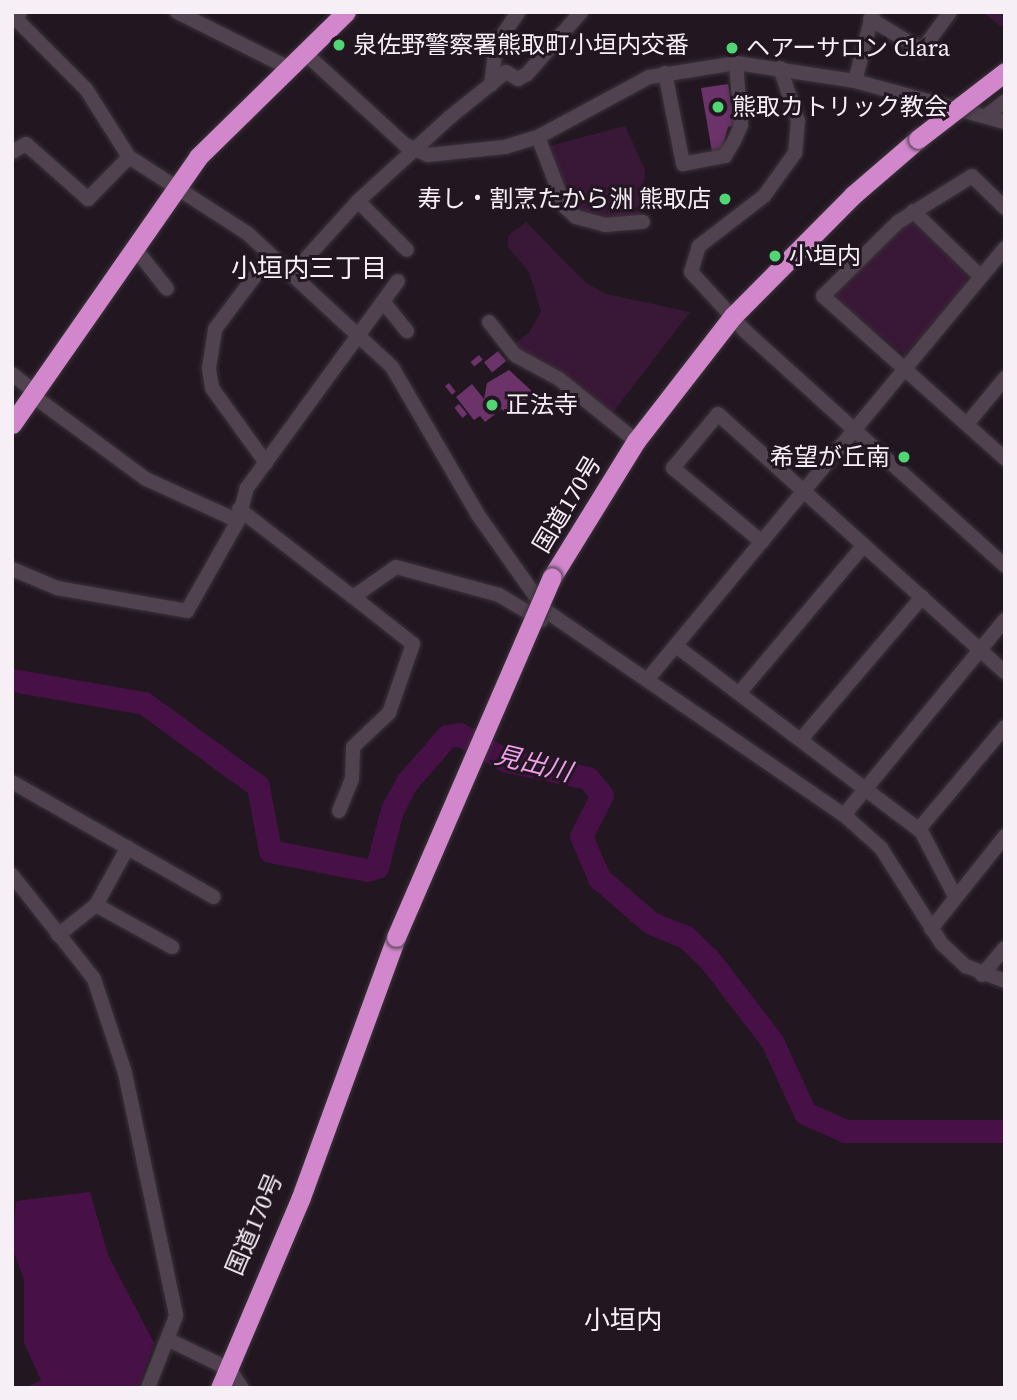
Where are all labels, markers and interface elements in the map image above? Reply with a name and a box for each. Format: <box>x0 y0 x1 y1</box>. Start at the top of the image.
place label: 泉佐野警察署熊取町小垣内交番 <box>353 31 689 59</box>
place label: ヘアーサロン Clara <box>746 34 950 62</box>
marker: 泉佐野警察署熊取町小垣内交番 <box>331 37 347 53</box>
marker: ヘアーサロン Clara <box>724 40 740 56</box>
place label: 熊取カトリック教会 <box>732 93 948 121</box>
marker: 熊取カトリック教会 <box>710 99 726 115</box>
place label: 寿し・割烹たから洲 熊取店 <box>417 185 711 213</box>
marker: 寿し・割烹たから洲 熊取店 <box>717 191 733 207</box>
place label: 小垣内 <box>789 242 861 270</box>
marker: 小垣内 <box>767 248 783 264</box>
district label: 小垣内三丁目 <box>231 253 387 285</box>
place label: 正法寺 <box>506 391 578 419</box>
marker: 正法寺 <box>484 397 500 413</box>
place label: 希望が丘南 <box>770 443 890 471</box>
marker: 希望が丘南 <box>896 449 912 465</box>
street label: 国道170号 <box>527 450 607 558</box>
water label: 見出川 <box>491 739 575 789</box>
street label: 国道170号 <box>220 1169 288 1279</box>
district label: 小垣内 <box>584 1305 662 1337</box>

